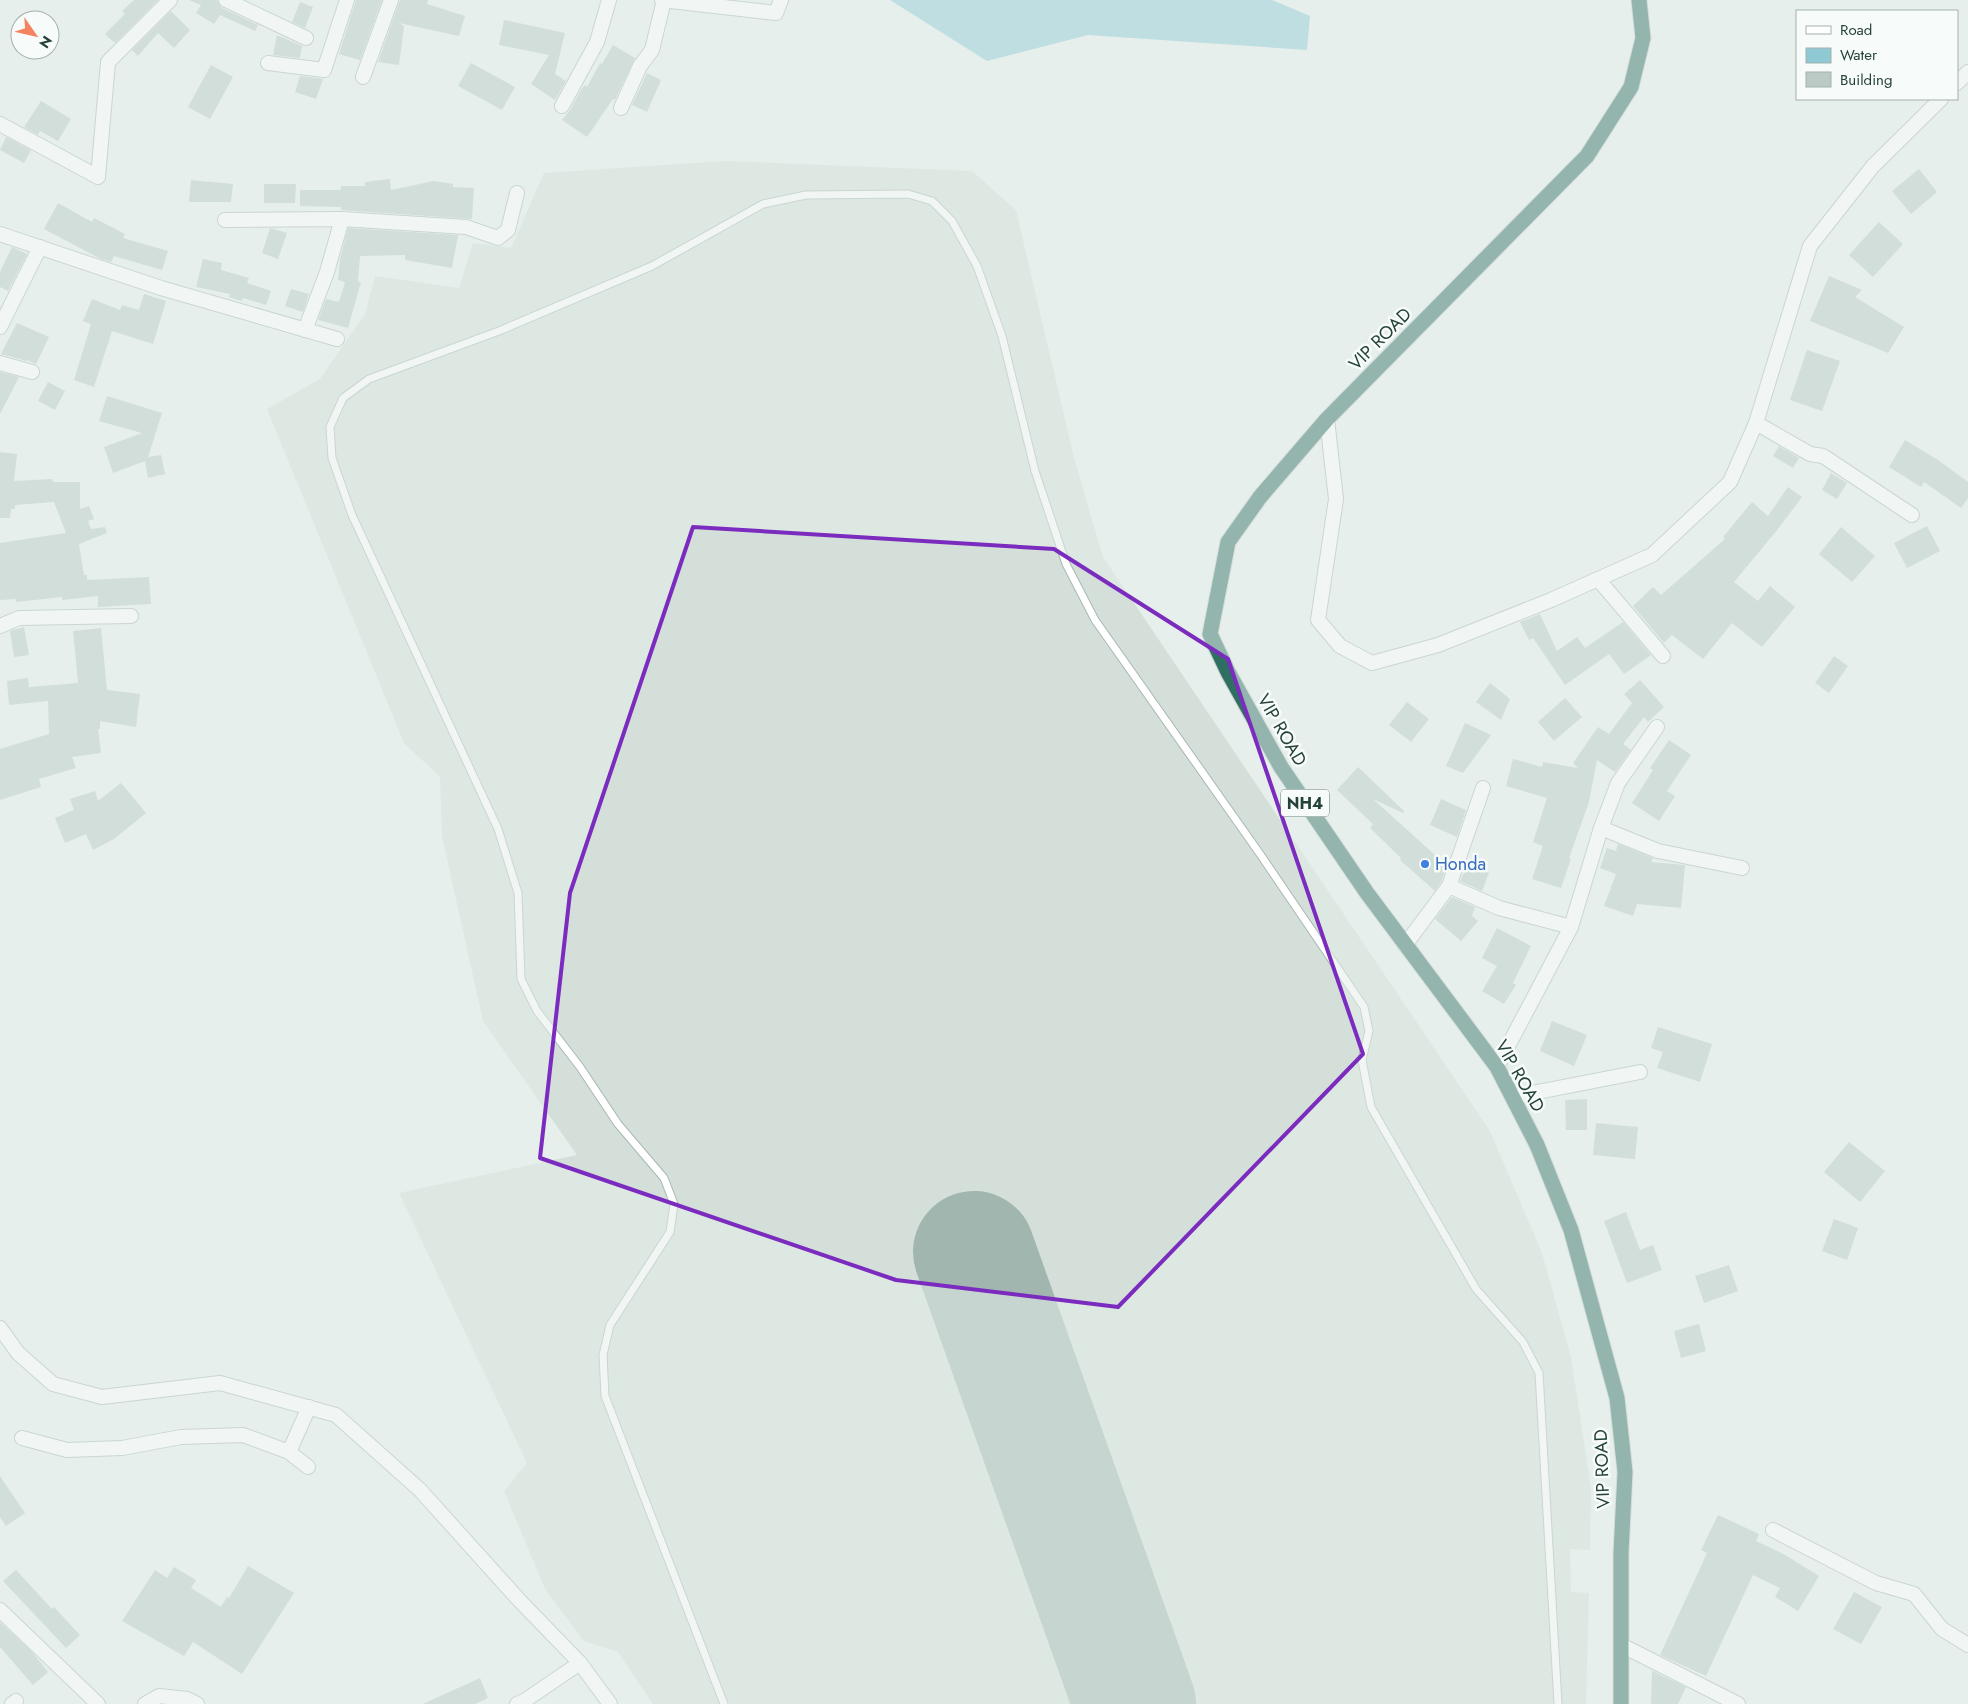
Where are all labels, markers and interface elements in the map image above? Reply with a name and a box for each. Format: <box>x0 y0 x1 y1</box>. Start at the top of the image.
north arrow <box>10 10 60 60</box>
legend <box>1796 10 1958 100</box>
text: Road <box>1840 19 1872 41</box>
text: N <box>34 32 57 52</box>
text: Water <box>1840 44 1878 66</box>
text: Building <box>1840 69 1892 91</box>
street label: VIP ROAD <box>1343 302 1417 376</box>
street label: VIP ROAD <box>1251 689 1313 771</box>
road number: NH4 <box>1281 790 1329 816</box>
place label: Honda <box>1435 851 1486 877</box>
marker: Honda <box>1419 858 1431 870</box>
street label: VIP ROAD <box>1489 1035 1551 1117</box>
street label: VIP ROAD <box>1588 1429 1616 1509</box>

